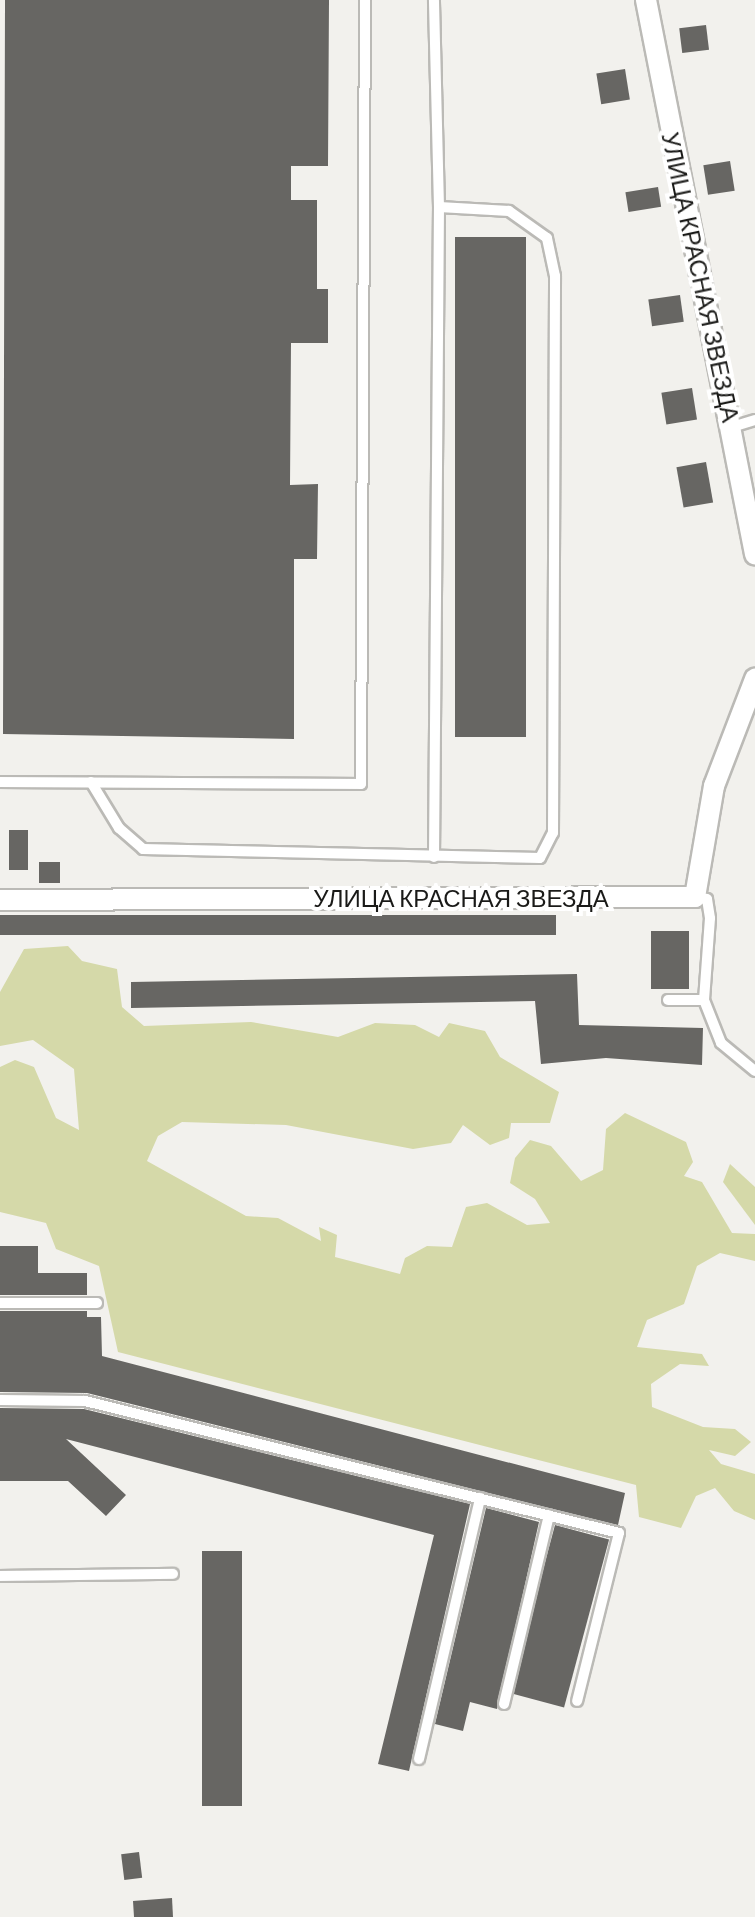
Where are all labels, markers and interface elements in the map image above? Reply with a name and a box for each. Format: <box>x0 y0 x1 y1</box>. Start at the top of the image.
street label: УЛИЦА КРАСНАЯ ЗВЕЗДА <box>656 130 746 424</box>
street label: УЛИЦА КРАСНАЯ ЗВЕЗДА <box>313 884 609 912</box>

